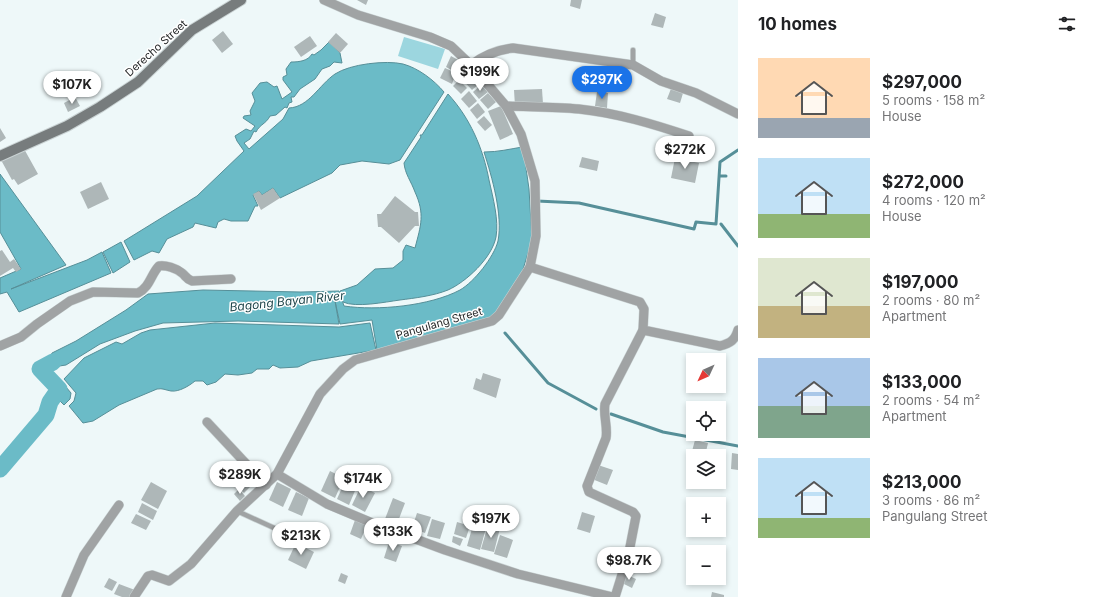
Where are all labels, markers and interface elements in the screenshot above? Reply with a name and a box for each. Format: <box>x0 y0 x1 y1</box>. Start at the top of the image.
icon: filters <box>1056 13 1078 35</box>
text: 10 homes <box>758 14 837 34</box>
street label: Derecho Street <box>122 16 190 79</box>
pin: $199K <box>452 58 508 92</box>
text: $199K <box>460 63 500 79</box>
pin: $297K <box>574 66 630 100</box>
pin: $107K <box>44 71 100 105</box>
text: $297K <box>581 71 623 87</box>
text: $297,000 <box>882 72 962 92</box>
icon: home <box>790 74 838 122</box>
text: $107K <box>52 76 92 92</box>
text: 5 rooms · 158 m² <box>882 92 985 108</box>
text: House <box>882 108 922 124</box>
pin: $272K <box>657 136 713 170</box>
text: $272K <box>664 141 706 157</box>
text: $272,000 <box>882 172 964 192</box>
icon: home <box>790 174 838 222</box>
text: 4 rooms · 120 m² <box>882 192 986 208</box>
text: House <box>882 208 922 224</box>
text: $197,000 <box>882 272 959 292</box>
icon: home <box>790 274 838 322</box>
water label: Bagong Bayan River <box>229 287 346 314</box>
text: 2 rooms · 80 m² <box>882 292 980 308</box>
street label: Pangulang Street <box>394 304 484 342</box>
text: Apartment <box>882 308 947 324</box>
north arrow <box>686 353 726 393</box>
map controls <box>686 353 726 585</box>
text: $133,000 <box>882 372 962 392</box>
icon: home <box>790 374 838 422</box>
text: 2 rooms · 54 m² <box>882 392 980 408</box>
button: locate <box>686 401 726 441</box>
text: Apartment <box>882 408 947 424</box>
button: layers <box>686 449 726 489</box>
pin: $289K <box>212 461 268 495</box>
pin: $174K <box>335 465 391 499</box>
text: $289K <box>219 466 261 482</box>
text: $174K <box>343 470 383 486</box>
text: $213,000 <box>882 472 961 492</box>
icon: home <box>790 474 838 522</box>
text: 3 rooms · 86 m² <box>882 492 980 508</box>
button: + <box>686 497 726 537</box>
pin: $197K <box>463 505 519 539</box>
text: Pangulang Street <box>882 508 987 524</box>
text: $197K <box>471 510 511 526</box>
pin: $133K <box>365 518 421 552</box>
pin: $213K <box>273 522 329 556</box>
text: $133K <box>373 523 413 539</box>
text: $213K <box>281 527 321 543</box>
button: − <box>686 545 726 585</box>
pin: $98.7K <box>596 547 662 581</box>
text: $98.7K <box>606 552 652 568</box>

